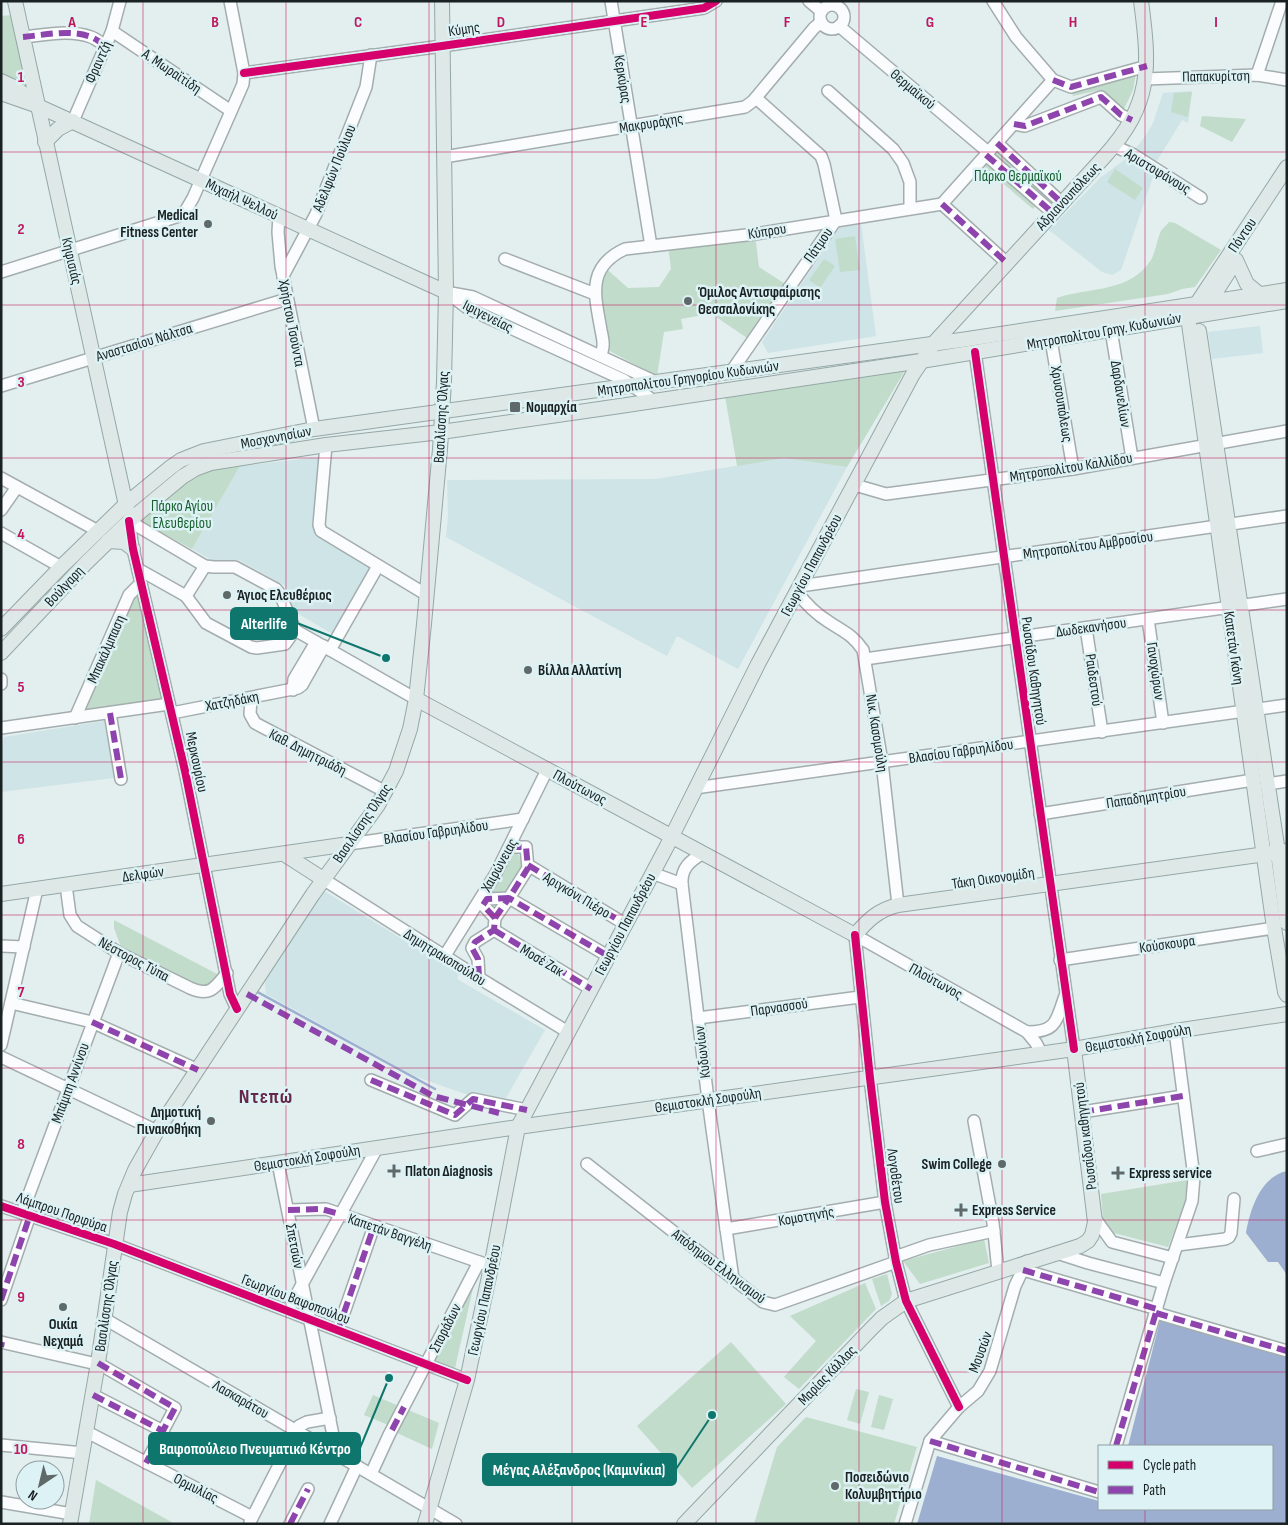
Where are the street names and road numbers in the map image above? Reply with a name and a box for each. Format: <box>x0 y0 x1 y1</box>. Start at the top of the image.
street label: Κύμης <box>447 18 481 41</box>
street label: Φραντζή <box>81 38 116 86</box>
street label: Α. Μωραϊτίδη <box>137 44 205 98</box>
street label: Κερκύρας <box>609 54 636 105</box>
street label: Θερμαϊκού <box>886 65 939 114</box>
street label: Παπακυρίτση <box>1182 66 1250 87</box>
street label: Μακρυράχης <box>618 109 684 138</box>
street label: Αδελφών Πούλιου <box>308 122 361 215</box>
street label: Αριστοφάνους <box>1120 144 1194 199</box>
street label: Αδριανουπόλεως <box>1031 158 1105 235</box>
street label: Μιχαήλ Ψελλού <box>202 174 281 225</box>
street label: Πόντου <box>1224 214 1261 256</box>
street label: Κύπρου <box>747 219 788 244</box>
street label: Πάτμου <box>800 224 837 266</box>
street label: Κηφισιάς <box>57 236 86 287</box>
street label: Χρήστου Τσούντα <box>274 277 309 369</box>
street label: Ιφιγενείας <box>459 296 516 337</box>
street label: Μητροπολίτου Γρηγ. Κυδωνιών <box>1025 309 1183 354</box>
street label: Αναστασίου Νάλτσα <box>93 319 195 366</box>
street label: Μητροπολίτου Γρηγορίου Κυδωνιών <box>596 356 780 401</box>
street label: Δαρδανελίων <box>1106 359 1135 429</box>
street label: Χρυσουπόλεως <box>1046 364 1077 444</box>
street label: Βασιλίσσης Όλγας <box>430 370 453 464</box>
street label: Μοσχονησίων <box>239 421 313 454</box>
street label: Μητροπολίτου Καλλίδου <box>1008 448 1134 487</box>
street label: Γεωργίου Παπανδρέου <box>777 511 846 620</box>
street label: Μητροπολίτου Αμβροσίου <box>1022 527 1154 564</box>
street label: Βούλγαρη <box>41 562 88 611</box>
street label: Καπετάν Γκόνη <box>1219 610 1248 686</box>
street label: Μπακάλμπαση <box>83 612 130 686</box>
street label: Δωδεκανήσου <box>1055 613 1127 642</box>
street label: Ρωσσίδου Καθηγητού <box>1016 616 1051 727</box>
street label: Γανοχώρων <box>1142 641 1169 701</box>
street label: Ραιδεστού <box>1080 653 1107 707</box>
street label: Χατζηδάκη <box>203 687 260 716</box>
street label: Νικ. Κασομούλη <box>861 693 892 773</box>
street label: Καθ. Δημητριάδη <box>266 725 350 780</box>
street label: Μερκουρίου <box>181 730 212 794</box>
street label: Βλασίου Γαβριηλίδου <box>908 735 1015 768</box>
street label: Πλούτωνος <box>550 765 610 810</box>
street label: Βασιλίσσης Όλγας <box>329 780 396 867</box>
street label: Παπαδημητρίου <box>1105 782 1187 813</box>
street label: Βλασίου Γαβριηλίδου <box>383 816 490 849</box>
street label: Χαιρώνειας <box>476 835 522 896</box>
street label: Δελφών <box>121 862 165 887</box>
street label: Τάκη Οικονομίδη <box>950 863 1036 894</box>
street label: Αριγκόνι Πιέρο <box>539 867 614 923</box>
street label: Γεωργίου Παπανδρέου <box>591 870 660 979</box>
street label: Δημητρακοπούλου <box>400 925 489 990</box>
street label: Κούσκουρα <box>1138 931 1197 958</box>
street label: Νέστορος Τύπα <box>95 933 173 986</box>
street label: Μοσέ Ζακ <box>516 940 567 981</box>
street label: Πλούτωνος <box>906 959 966 1004</box>
street label: Παρνασσού <box>749 994 809 1021</box>
street label: Θεμιστοκλή Σοφούλη <box>1084 1020 1193 1057</box>
street label: Κυδωνίων <box>690 1025 715 1079</box>
street label: Μπάμπη Αννίνου <box>47 1040 94 1126</box>
street label: Ρωσσίδου καθηγητού <box>1069 1081 1102 1191</box>
street label: Θεμιστοκλή Σοφούλη <box>654 1084 763 1117</box>
street label: Θεμιστοκλή Σοφούλη <box>253 1141 362 1176</box>
street label: Λογοθέτου <box>882 1146 909 1205</box>
street label: Λάμπρου Πορφύρα <box>13 1188 110 1237</box>
street label: Κομοτηνής <box>777 1202 836 1231</box>
street label: Καπετάν Βαγγέλη <box>345 1209 434 1256</box>
street label: Σπετσών <box>281 1222 308 1270</box>
street label: Απόδημου Ελληνισμού <box>667 1224 770 1308</box>
street label: Γεωργίου Παπανδρέου <box>463 1243 506 1357</box>
street label: Βασιλίσσης Όλγας <box>91 1259 122 1353</box>
street label: Γεωργίου Βαφοπούλου <box>239 1270 353 1329</box>
street label: Σποράδων <box>425 1301 466 1356</box>
street label: Μουσών <box>964 1329 997 1376</box>
street label: Μαρίας Κάλλας <box>794 1341 861 1410</box>
street label: Λασκαράτου <box>208 1375 272 1423</box>
street label: Ορμυλίας <box>170 1469 221 1508</box>

